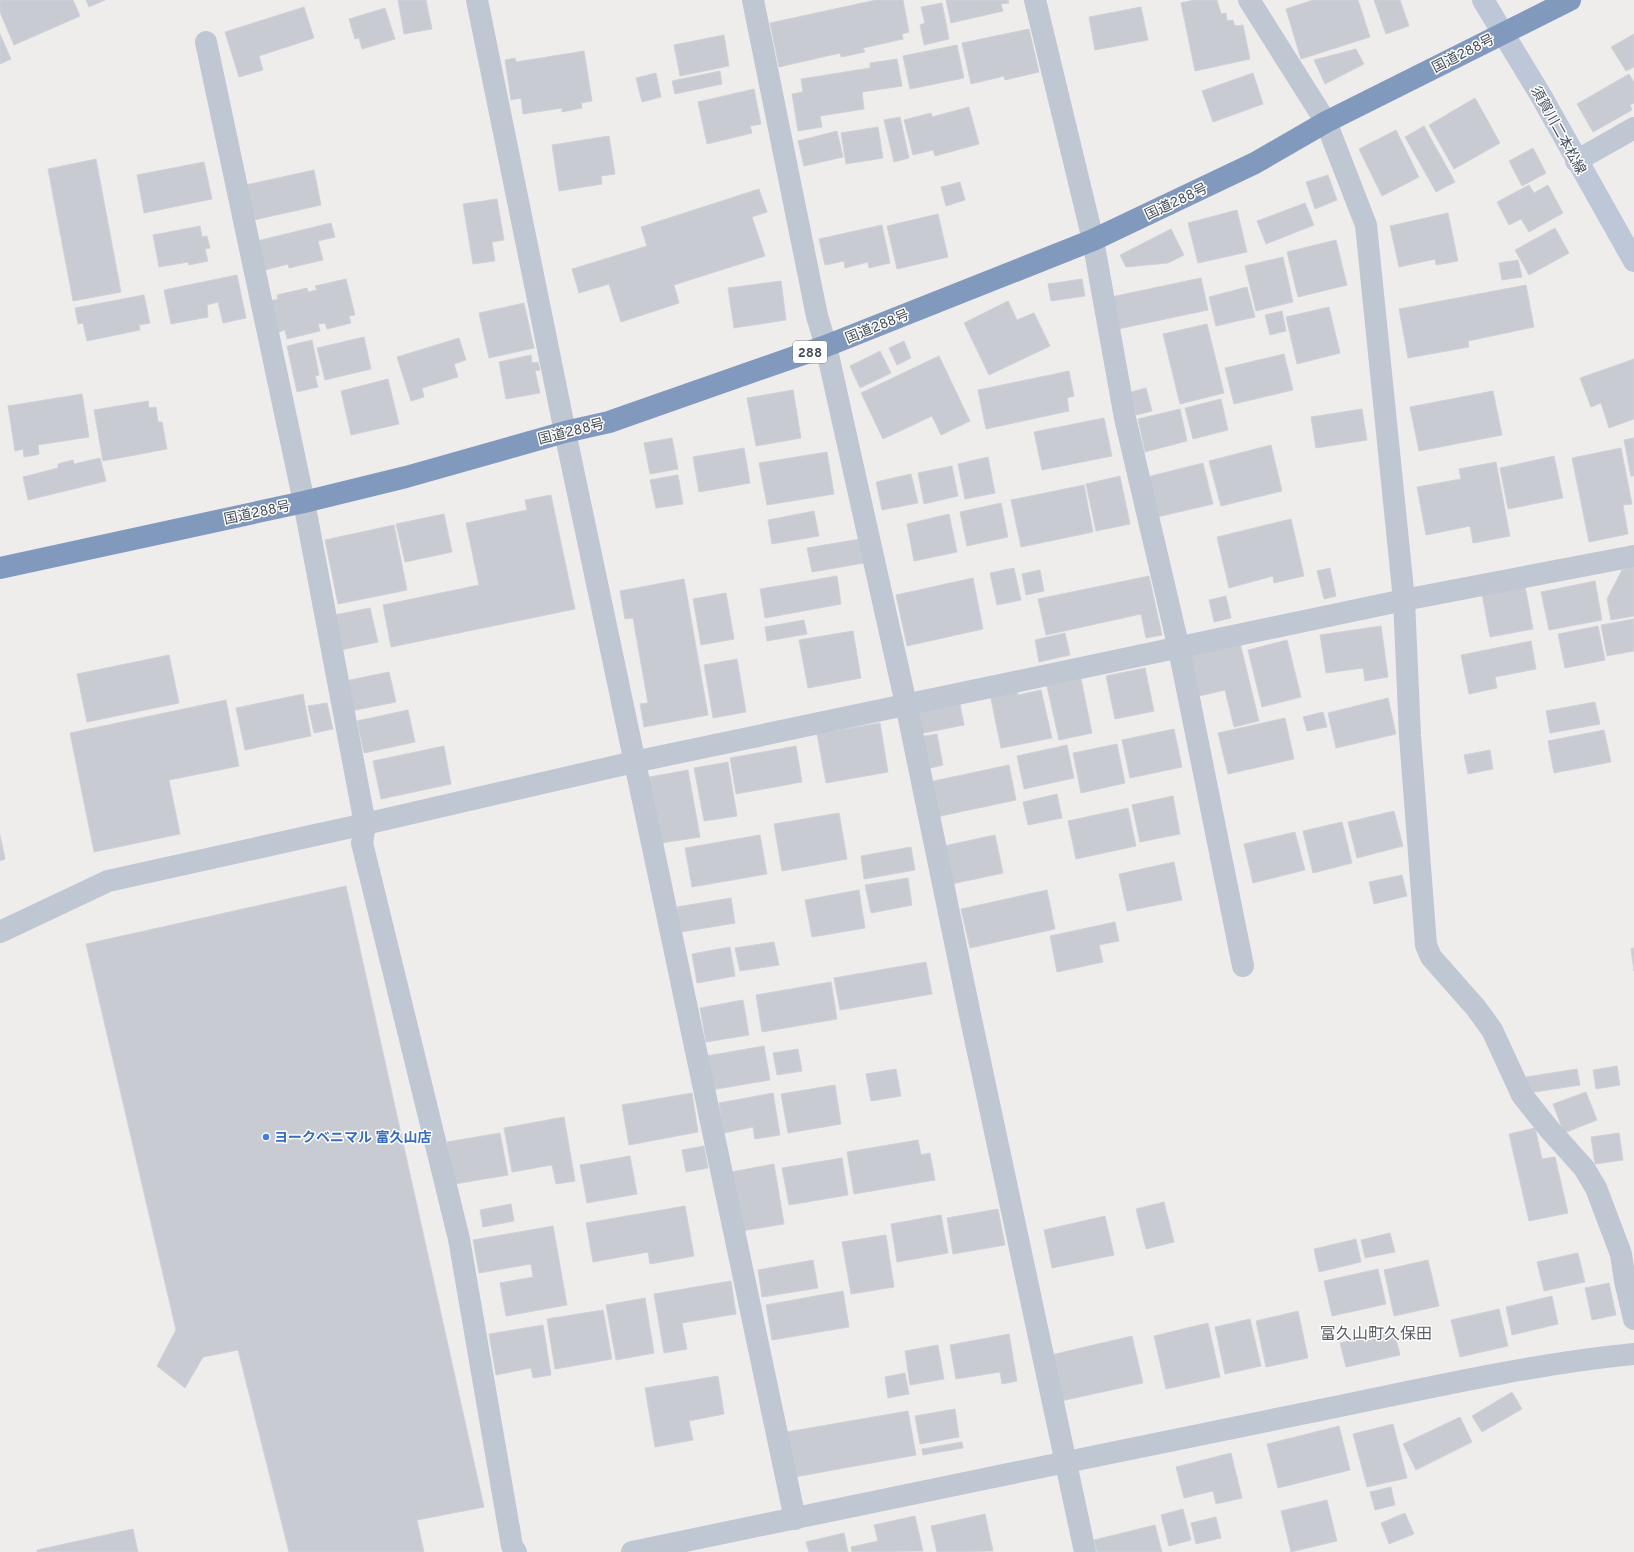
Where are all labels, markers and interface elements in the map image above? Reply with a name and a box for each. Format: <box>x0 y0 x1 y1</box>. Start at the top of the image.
street label: 国道288号 <box>1430 31 1498 77</box>
street label: 須賀川二本松線 <box>1526 84 1589 178</box>
street label: 国道288号 <box>1142 180 1211 224</box>
street label: 国道288号 <box>843 307 912 348</box>
road number: 288 <box>793 341 827 363</box>
street label: 国道288号 <box>536 416 606 449</box>
street label: 国道288号 <box>222 498 292 529</box>
place label: ヨークベニマル 富久山店 <box>274 1130 432 1147</box>
marker: ヨークベニマル 富久山店 <box>261 1132 271 1142</box>
district label: 富久山町久保田 <box>1320 1325 1432 1345</box>

